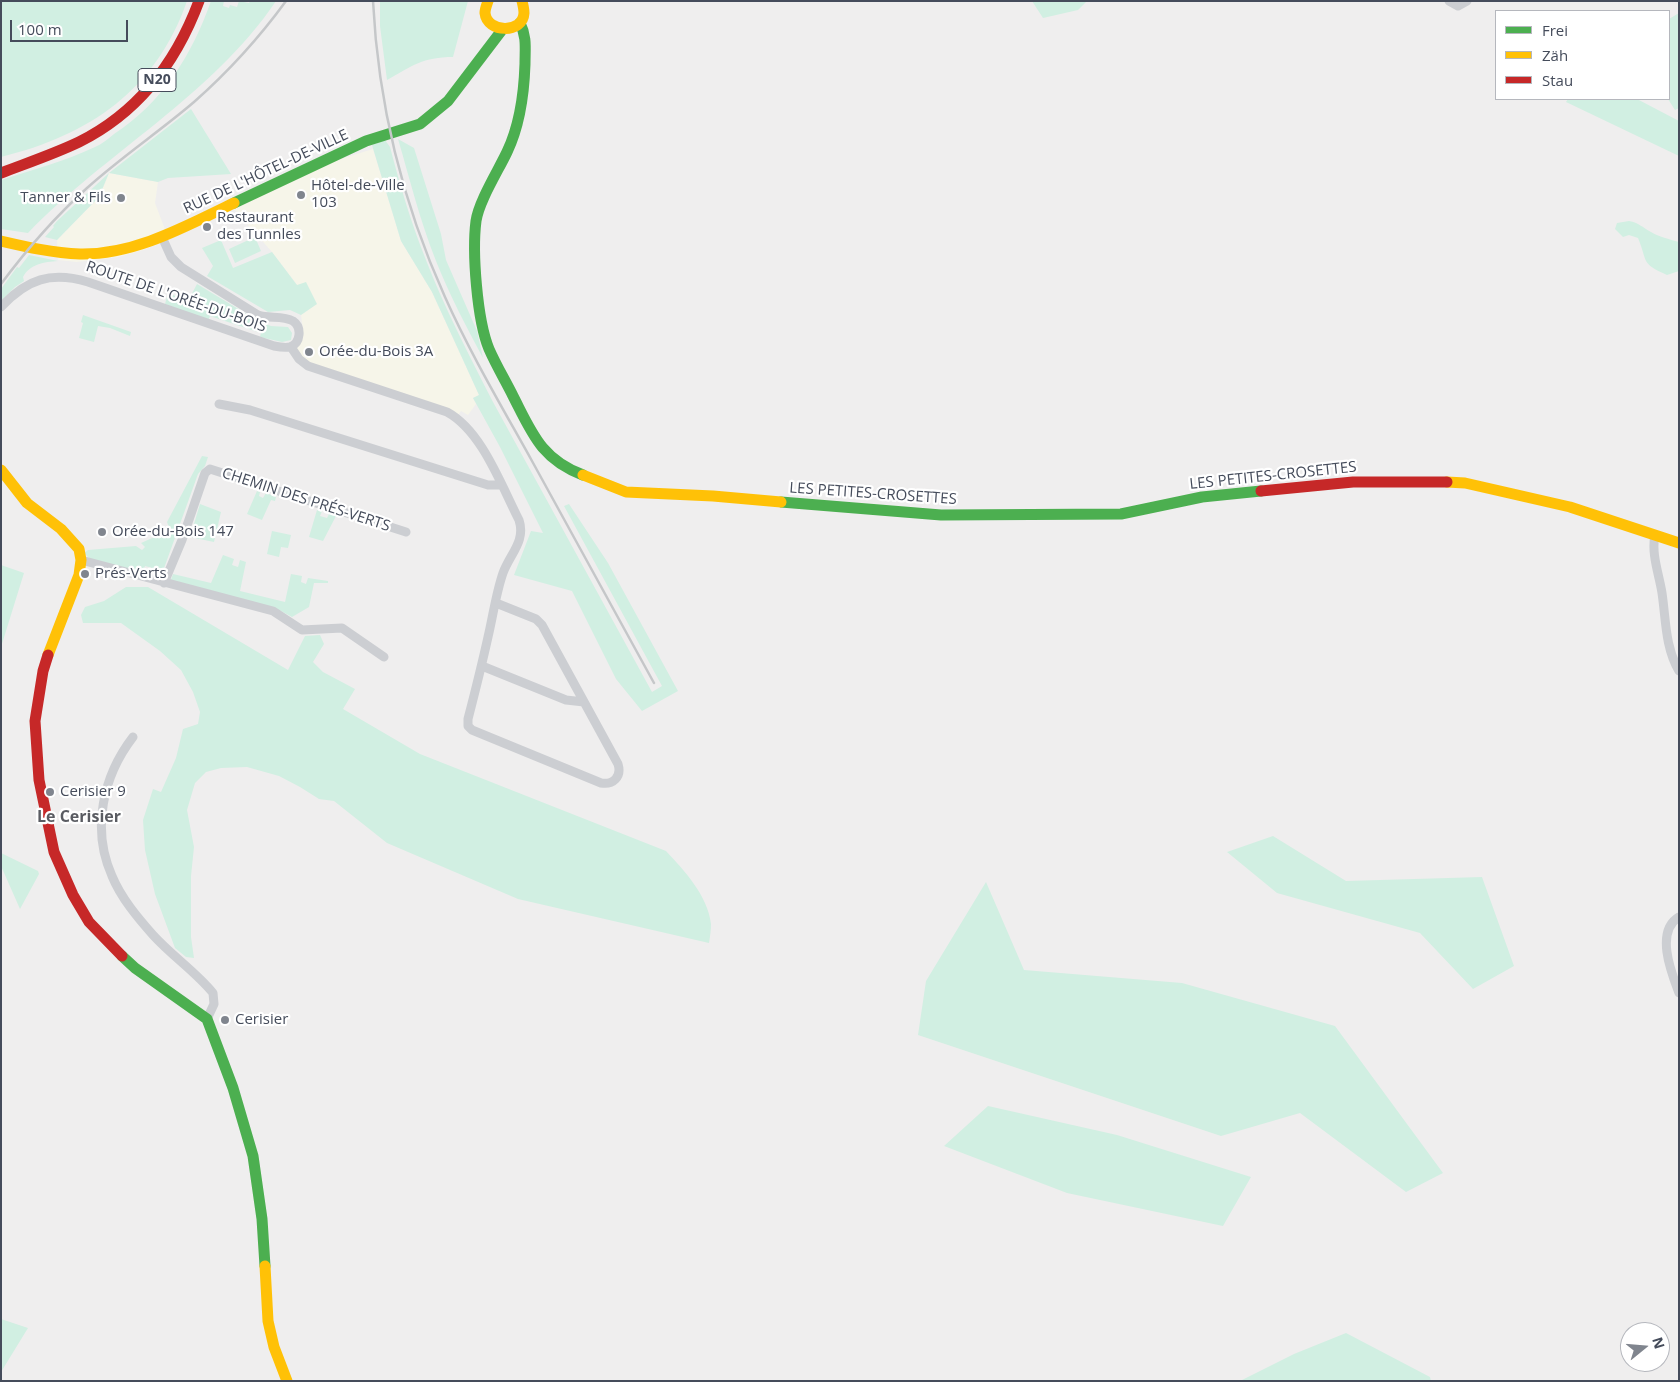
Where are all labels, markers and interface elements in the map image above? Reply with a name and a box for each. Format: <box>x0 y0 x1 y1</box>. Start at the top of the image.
scale bar <box>12 10 130 42</box>
legend <box>1495 10 1670 100</box>
text: 100 m <box>18 19 62 39</box>
text: Frei <box>1542 20 1568 40</box>
text: Zäh <box>1542 45 1568 65</box>
road number: N20 <box>138 68 176 92</box>
text: Stau <box>1542 70 1573 90</box>
street label: RUE DE L'HÔTEL-DE-VILLE <box>181 126 351 218</box>
place label: Hôtel-de-Ville 103 <box>311 177 405 212</box>
place label: Tanner & Fils <box>20 189 111 207</box>
marker: Hôtel-de-Ville 103 <box>295 189 307 201</box>
marker: Tanner & Fils <box>115 192 127 204</box>
place label: Restaurant des Tunnles <box>217 209 301 244</box>
marker: Restaurant des Tunnles <box>201 221 213 233</box>
street label: ROUTE DE L'ORÉE-DU-BOIS <box>84 258 268 336</box>
place label: Orée-du-Bois 3A <box>319 343 433 361</box>
marker: Orée-du-Bois 3A <box>303 346 315 358</box>
street label: LES PETITES-CROSETTES <box>1189 458 1357 494</box>
street label: CHEMIN DES PRÉS-VERTS <box>220 464 392 536</box>
street label: LES PETITES-CROSETTES <box>789 479 957 509</box>
place label: Orée-du-Bois 147 <box>112 523 234 541</box>
marker: Orée-du-Bois 147 <box>96 526 108 538</box>
place label: Prés-Verts <box>95 565 167 583</box>
marker: Prés-Verts <box>79 568 91 580</box>
place label: Cerisier 9 <box>60 783 126 801</box>
marker: Cerisier 9 <box>44 786 56 798</box>
district label: Le Cerisier <box>37 807 121 827</box>
place label: Cerisier <box>235 1011 288 1029</box>
marker: Cerisier <box>219 1014 231 1026</box>
north arrow <box>1620 1322 1670 1372</box>
text: N <box>1648 1335 1670 1351</box>

